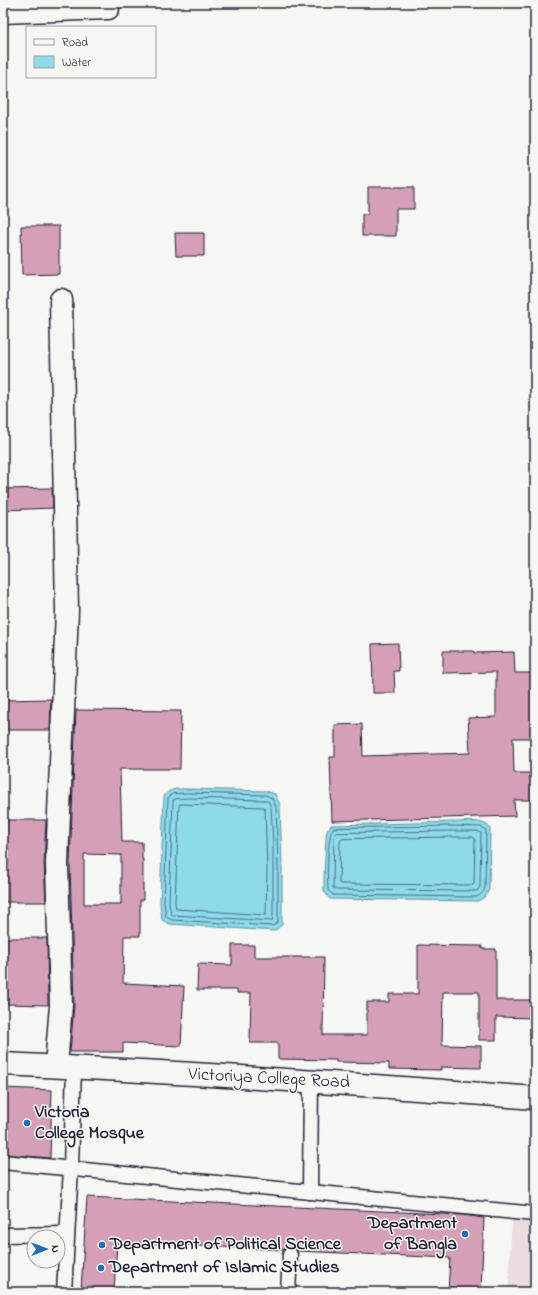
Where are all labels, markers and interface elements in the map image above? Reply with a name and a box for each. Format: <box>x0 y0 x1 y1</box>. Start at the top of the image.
legend <box>26 26 156 78</box>
text: Road <box>62 34 88 52</box>
text: Water <box>62 54 91 72</box>
street label: Victoriya College Road <box>187 1062 350 1097</box>
place label: Victoria College Mosque <box>34 1100 145 1148</box>
marker: Victoria College Mosque <box>22 1118 32 1128</box>
place label: Department of Bangla <box>367 1211 458 1259</box>
north arrow <box>26 1229 66 1269</box>
marker: Department of Bangla <box>460 1229 470 1239</box>
place label: Department of Political Science <box>109 1232 342 1258</box>
marker: Department of Political Science <box>97 1240 107 1250</box>
text: N <box>47 1245 63 1253</box>
place label: Department of Islamic Studies <box>108 1255 339 1281</box>
marker: Department of Islamic Studies <box>96 1263 106 1273</box>

